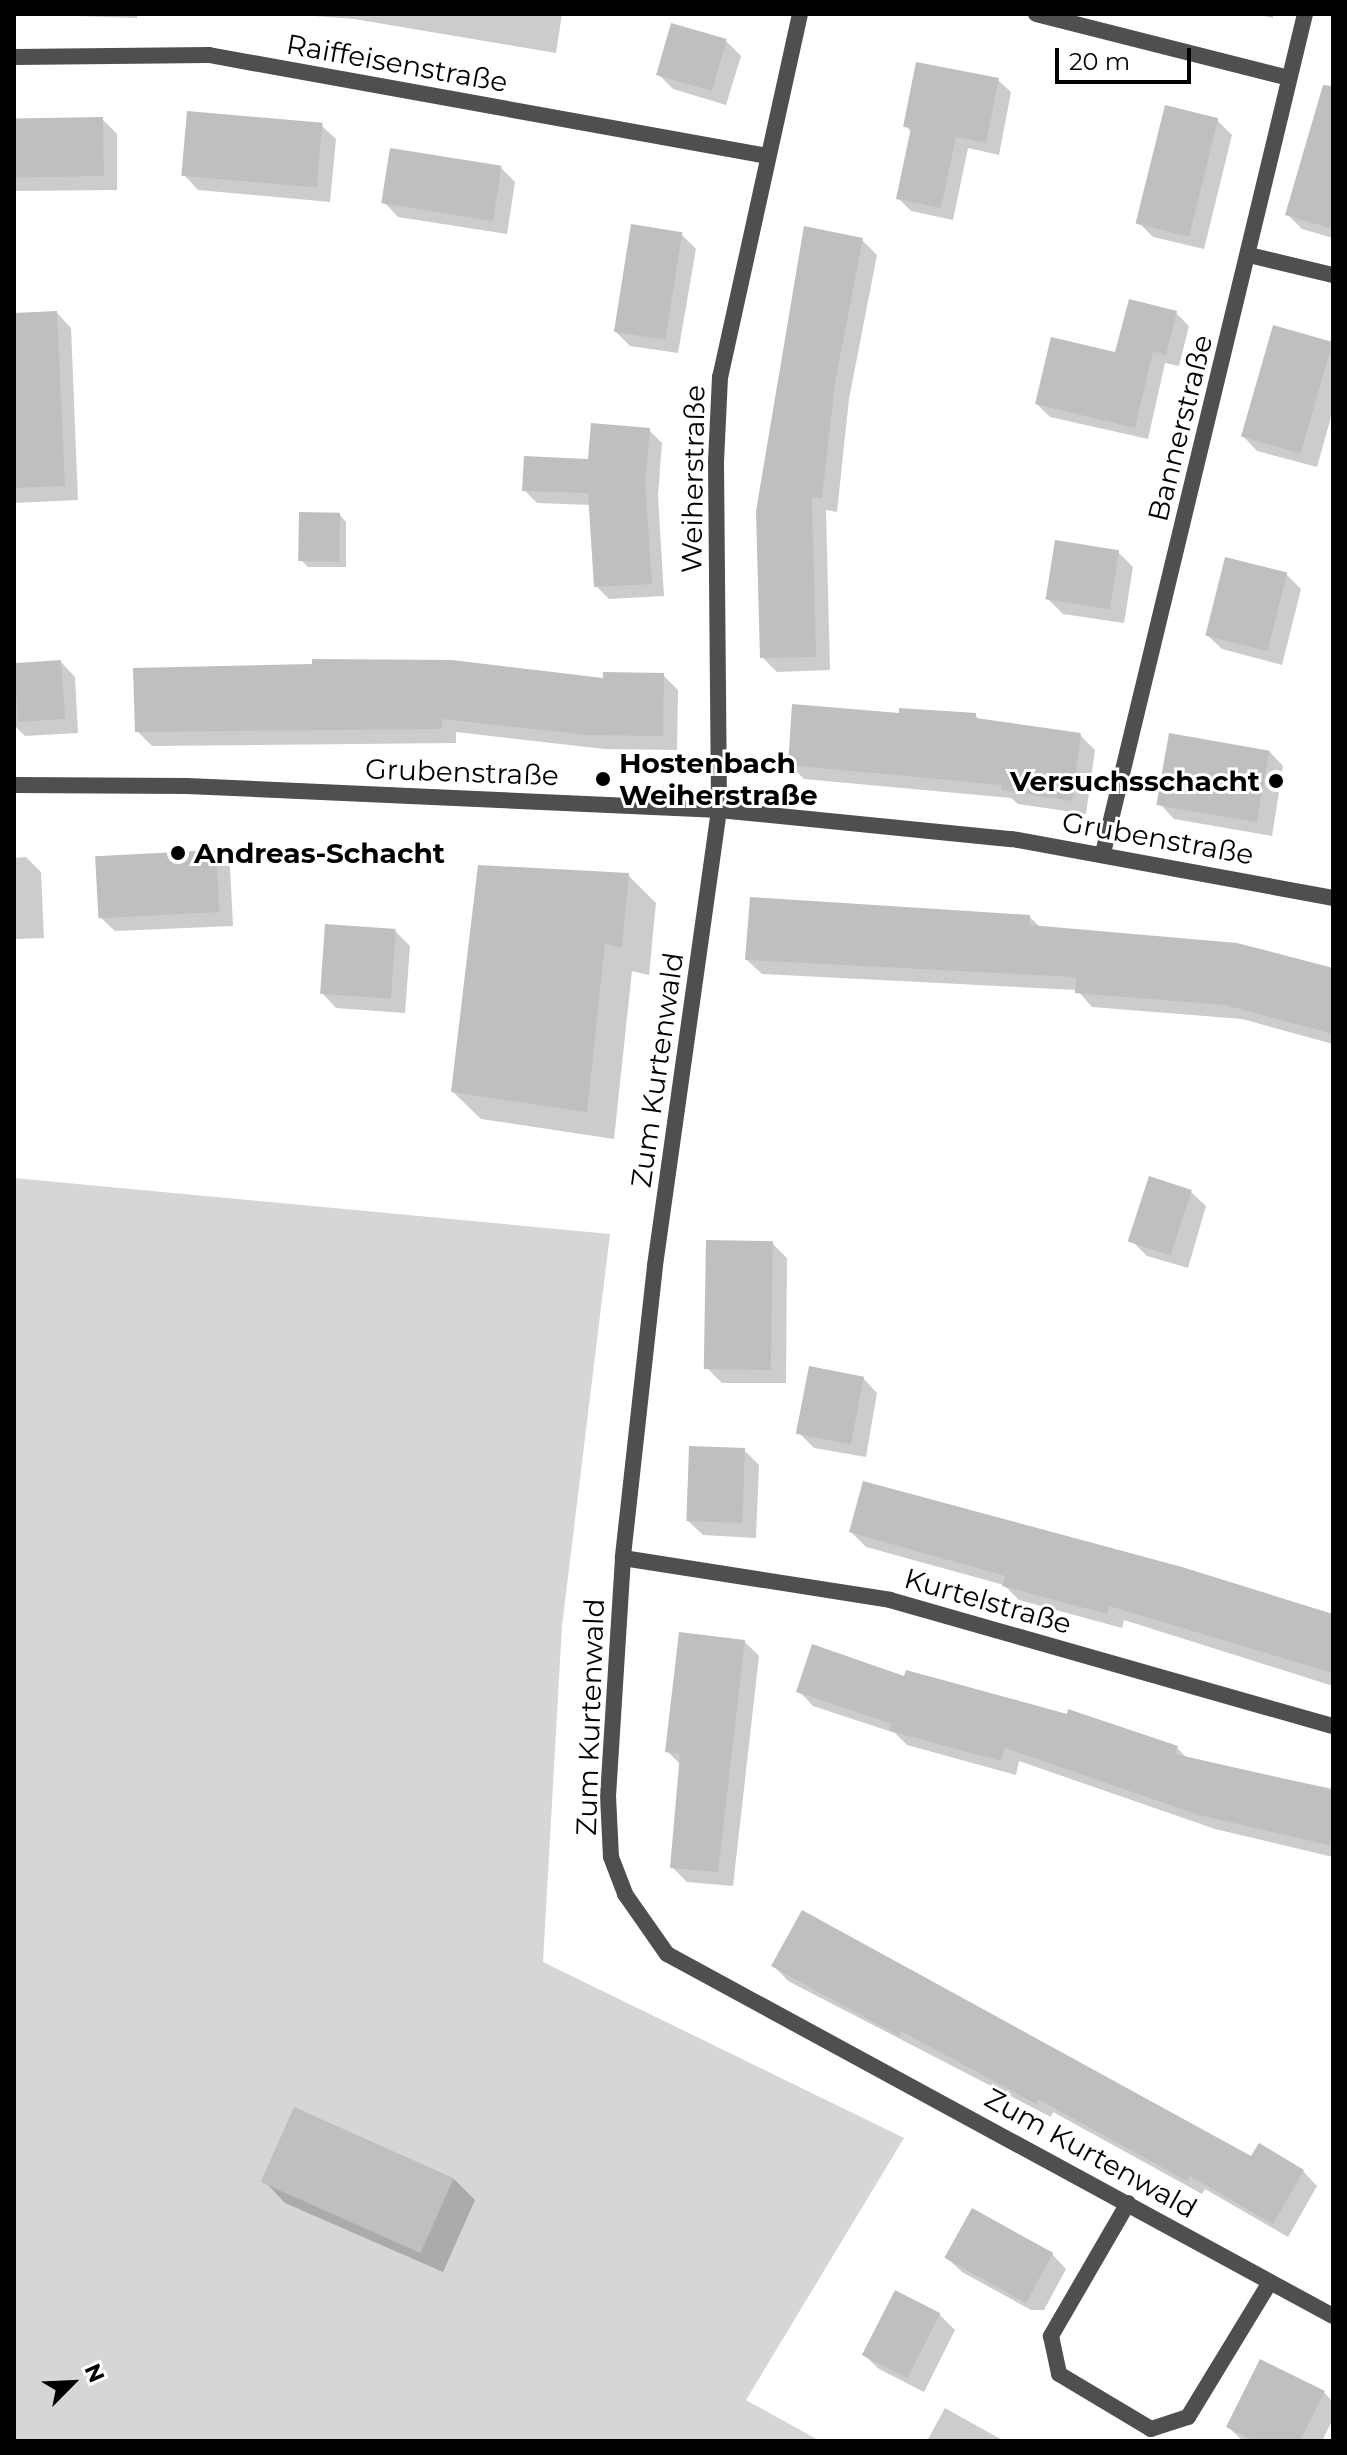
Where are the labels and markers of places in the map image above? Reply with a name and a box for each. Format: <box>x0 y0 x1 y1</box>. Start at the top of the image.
place label: Hostenbach Weiherstraße <box>619 746 818 812</box>
place label: Versuchsschacht <box>1010 764 1260 798</box>
marker: Hostenbach Weiherstraße <box>594 770 612 788</box>
marker: Versuchsschacht <box>1267 772 1285 790</box>
place label: Andreas-Schacht <box>194 836 445 870</box>
marker: Andreas-Schacht <box>169 844 187 862</box>

